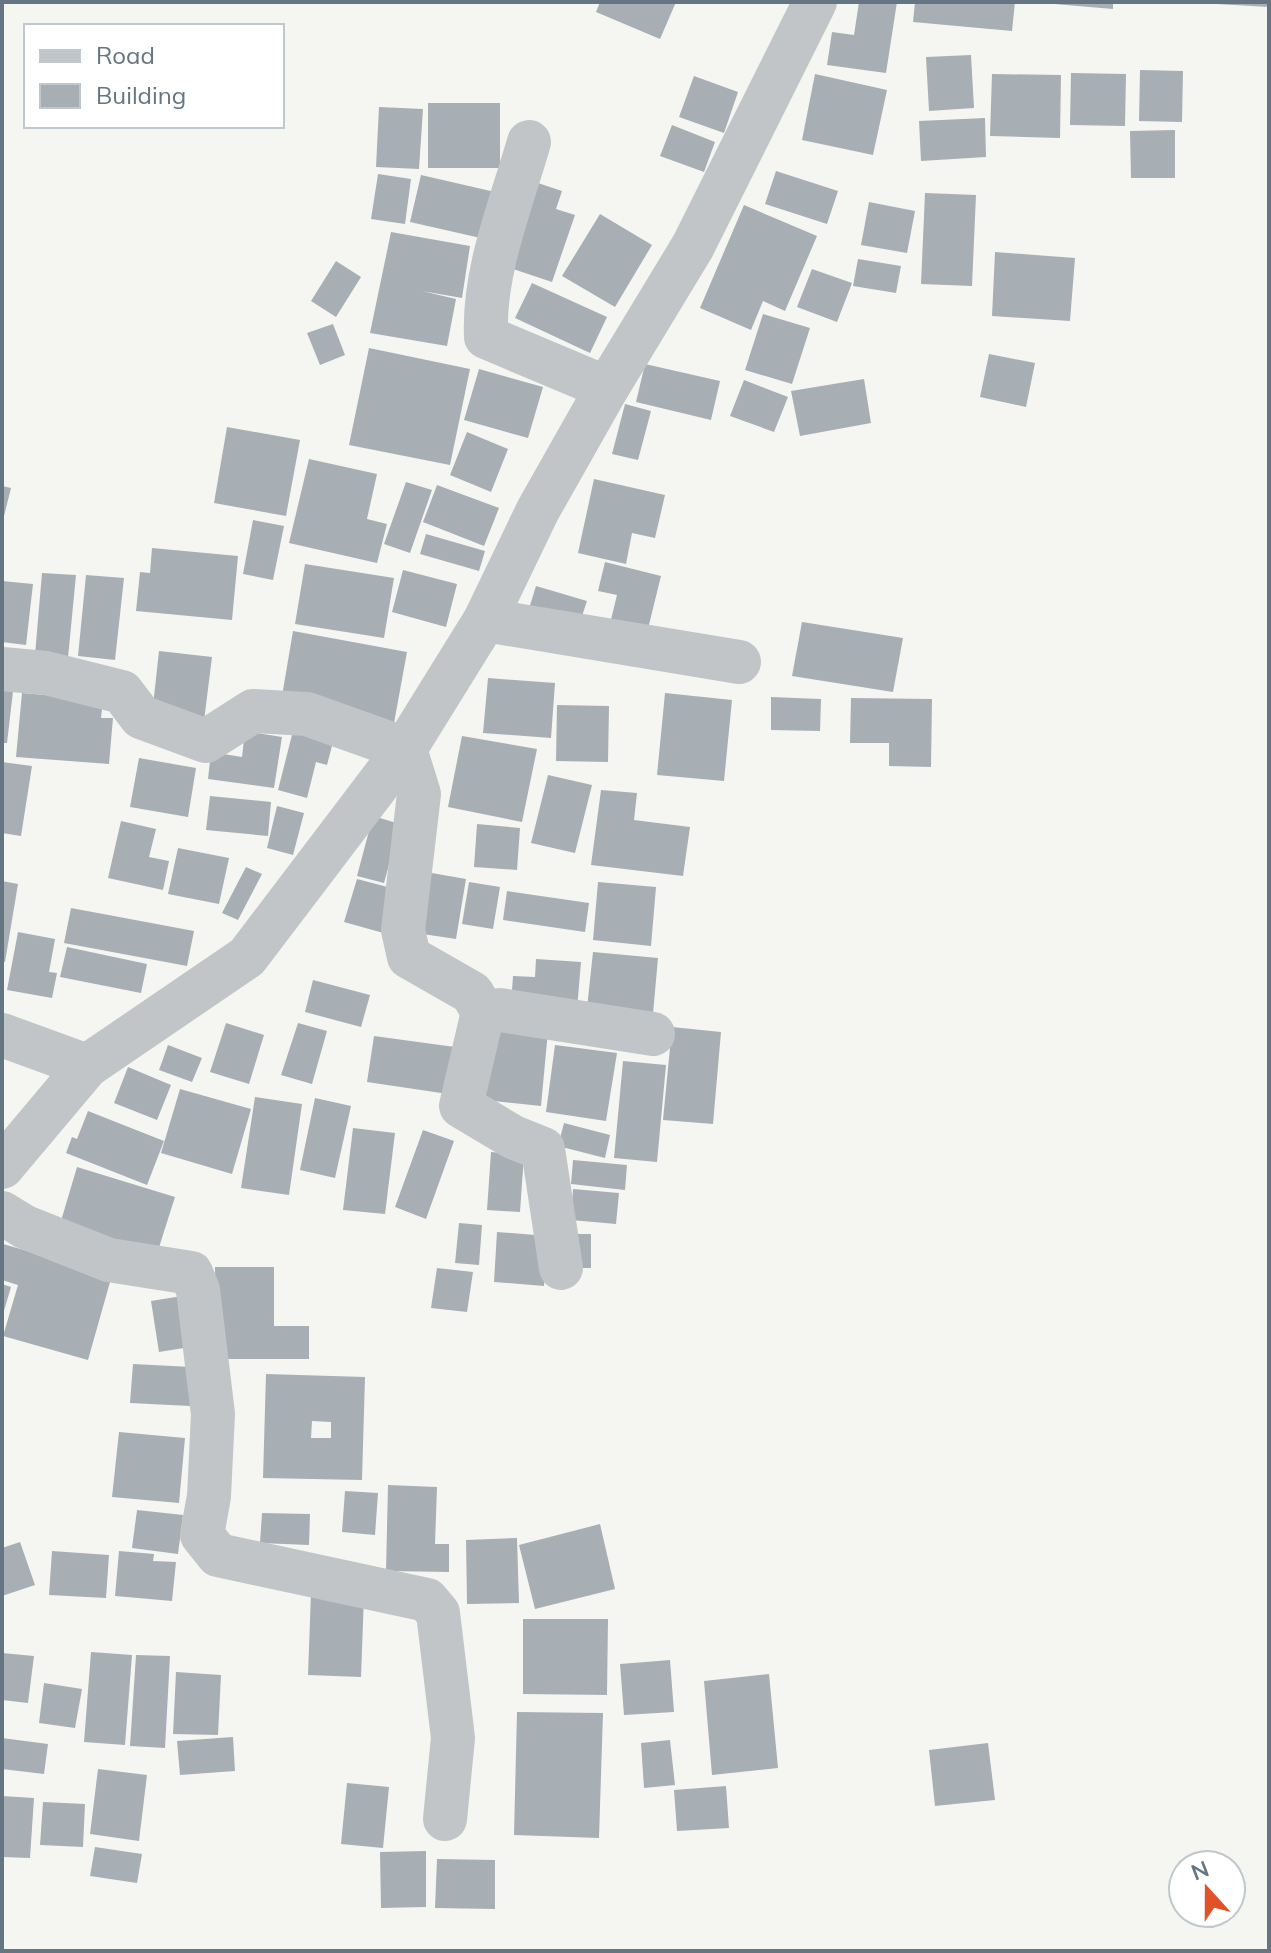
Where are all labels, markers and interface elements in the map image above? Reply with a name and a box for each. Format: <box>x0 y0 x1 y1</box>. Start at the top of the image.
legend <box>24 24 284 128</box>
text: Road <box>96 40 155 70</box>
text: Building <box>96 80 186 110</box>
north arrow <box>1167 1849 1247 1929</box>
text: N <box>1187 1854 1213 1886</box>

